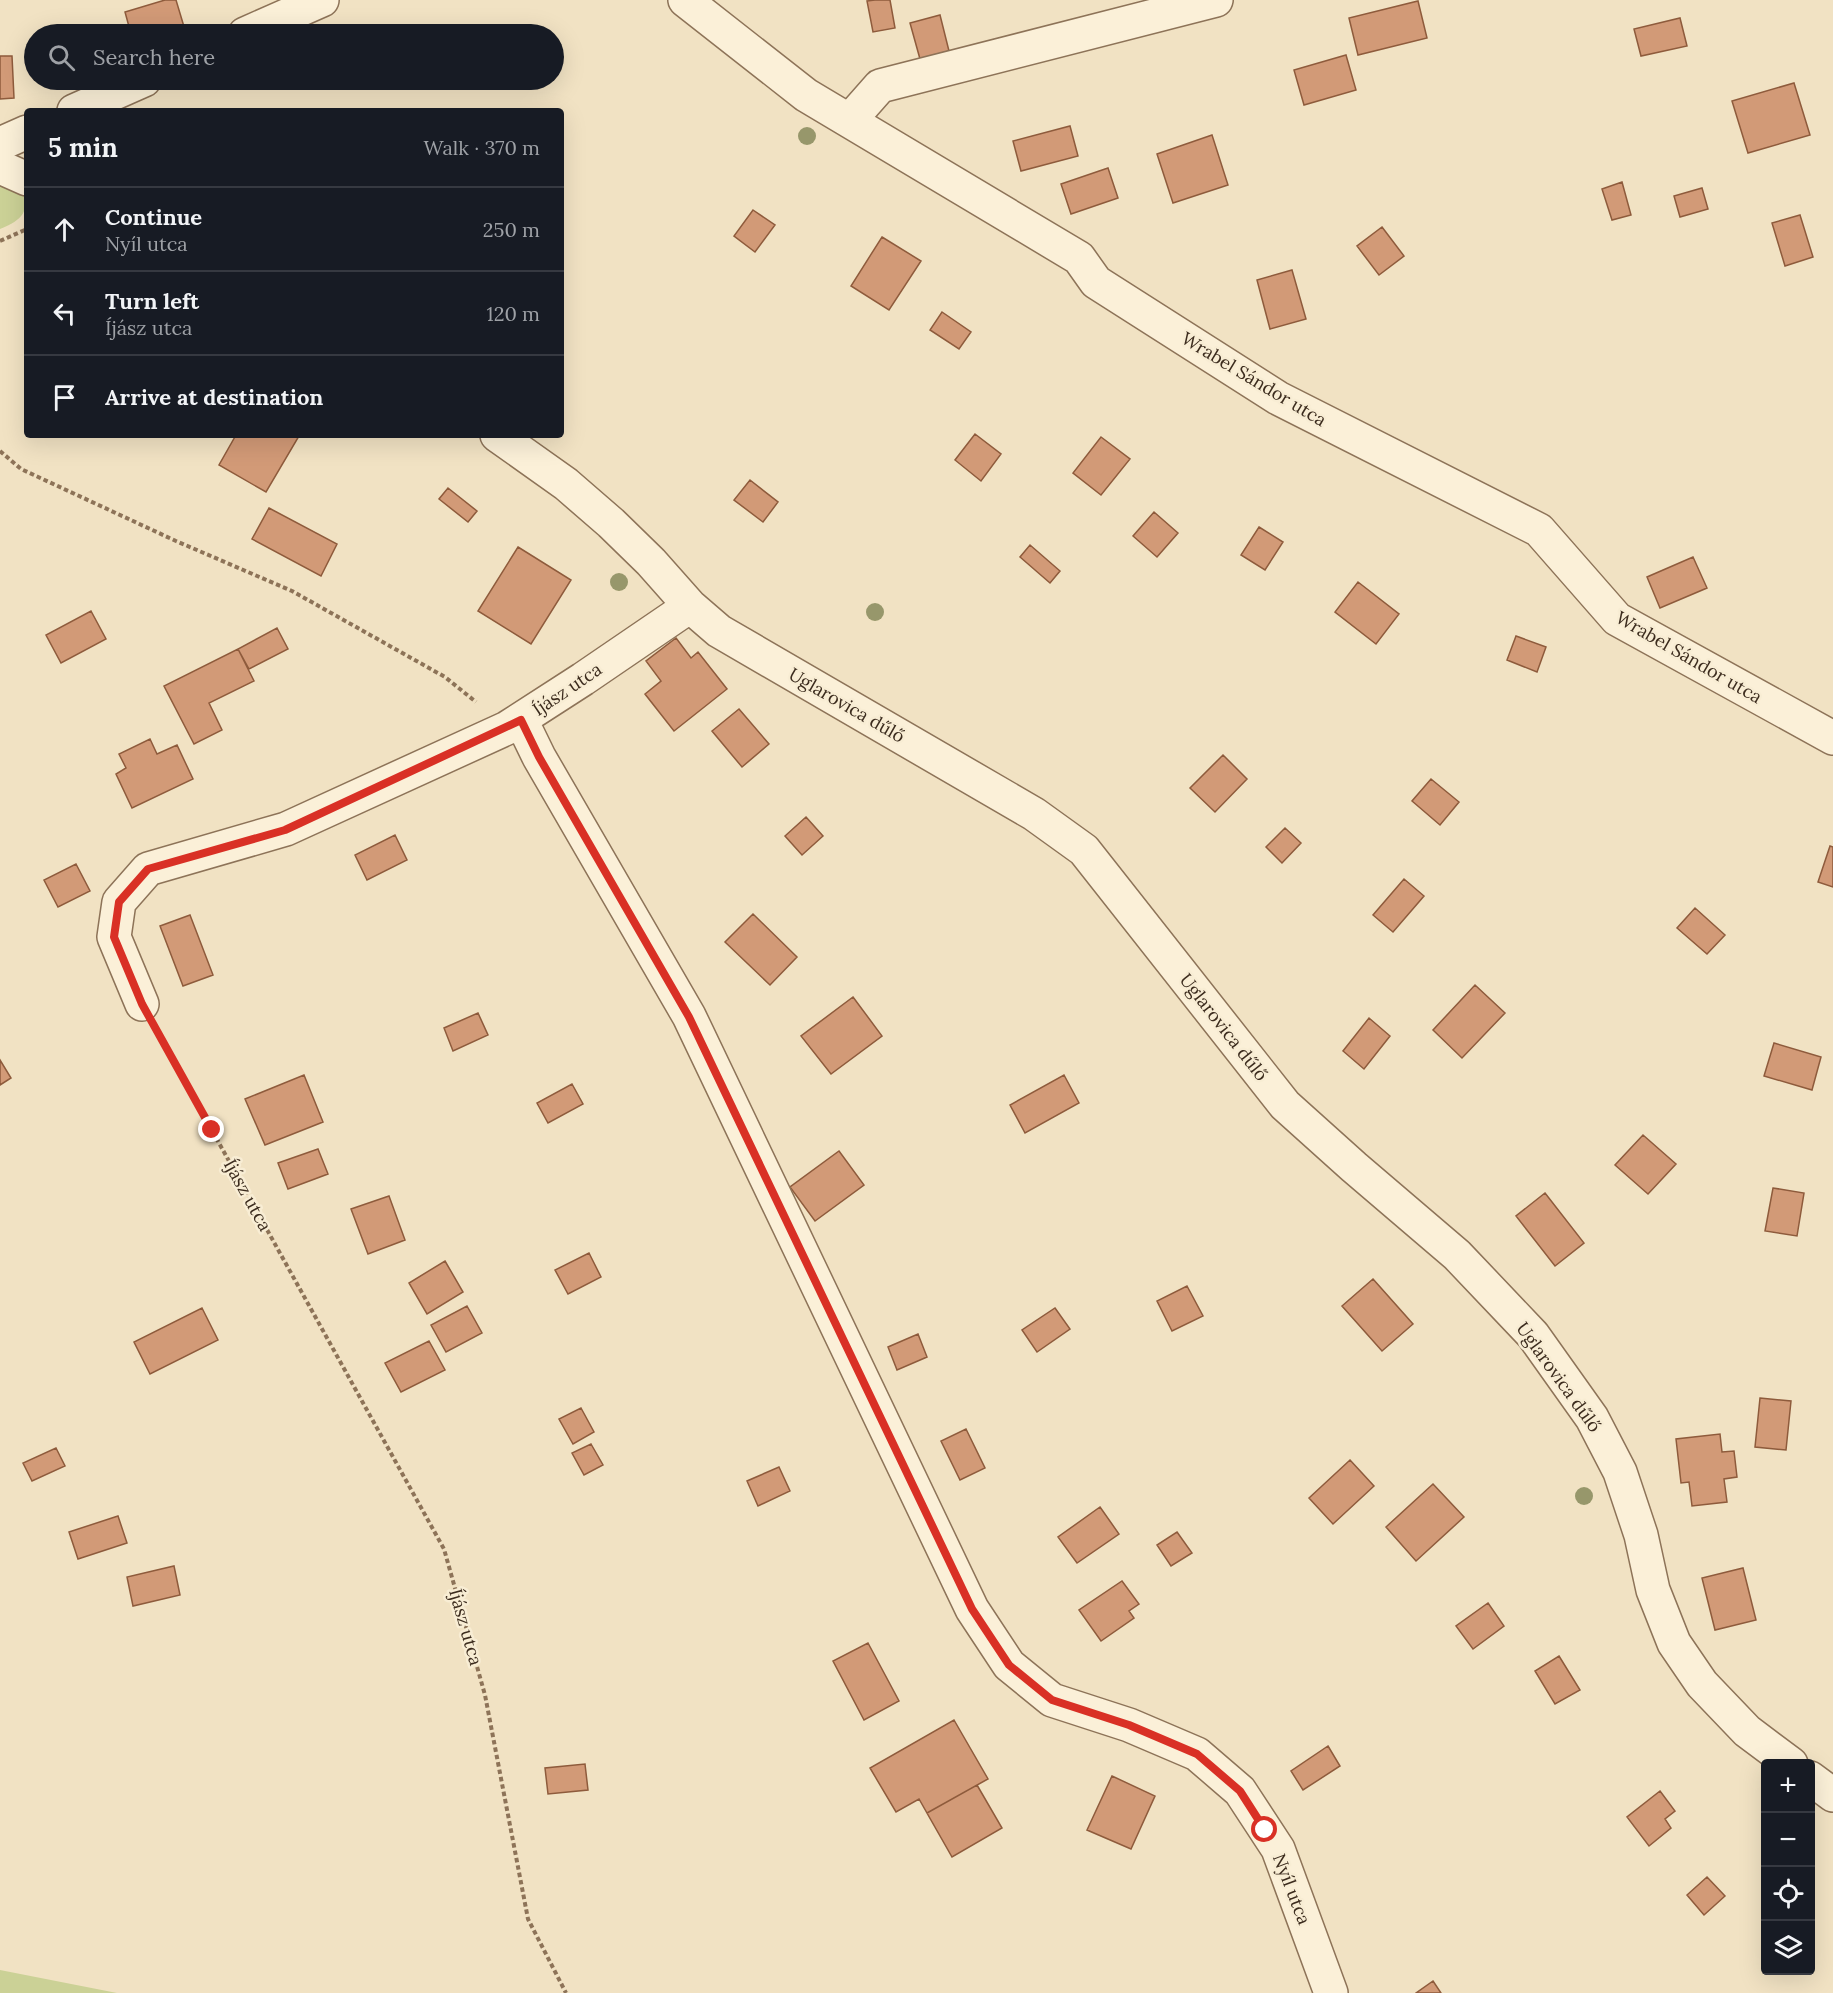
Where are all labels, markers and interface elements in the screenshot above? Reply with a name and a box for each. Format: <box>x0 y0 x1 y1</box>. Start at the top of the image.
search box <box>24 24 564 90</box>
icon: search <box>45 41 78 74</box>
text: Search here <box>93 43 215 71</box>
text: 5 min <box>48 131 118 164</box>
text: Walk · 370 m <box>423 135 540 160</box>
text: Continue <box>105 203 202 231</box>
icon: ahead <box>48 213 81 246</box>
text: 250 m <box>483 217 540 242</box>
text: Nyíl utca <box>105 231 188 256</box>
text: Turn left <box>105 287 199 315</box>
icon: left <box>48 297 81 330</box>
text: 120 m <box>486 301 540 326</box>
text: Íjász utca <box>105 315 192 340</box>
street label: Wrabel Sándor utca <box>1177 327 1331 431</box>
icon: arrive <box>48 381 81 414</box>
text: Arrive at destination <box>105 383 323 411</box>
street label: Wrabel Sándor utca <box>1612 606 1766 708</box>
street label: Íjász utca <box>528 657 606 721</box>
street label: Uglarovica dűlő <box>785 662 909 748</box>
street label: Uglarovica dűlő <box>1175 969 1273 1085</box>
route end <box>198 1116 224 1142</box>
street label: Íjász utca <box>219 1155 277 1235</box>
street label: Uglarovica dűlő <box>1511 1318 1607 1436</box>
street label: Íjász utca <box>444 1586 488 1668</box>
map controls <box>1761 1759 1815 1975</box>
button: + <box>1761 1759 1815 1813</box>
button: − <box>1761 1813 1815 1867</box>
route start <box>1251 1816 1277 1842</box>
street label: Nyíl utca <box>1268 1850 1316 1928</box>
button: locate <box>1761 1867 1815 1921</box>
button: layers <box>1761 1921 1815 1975</box>

